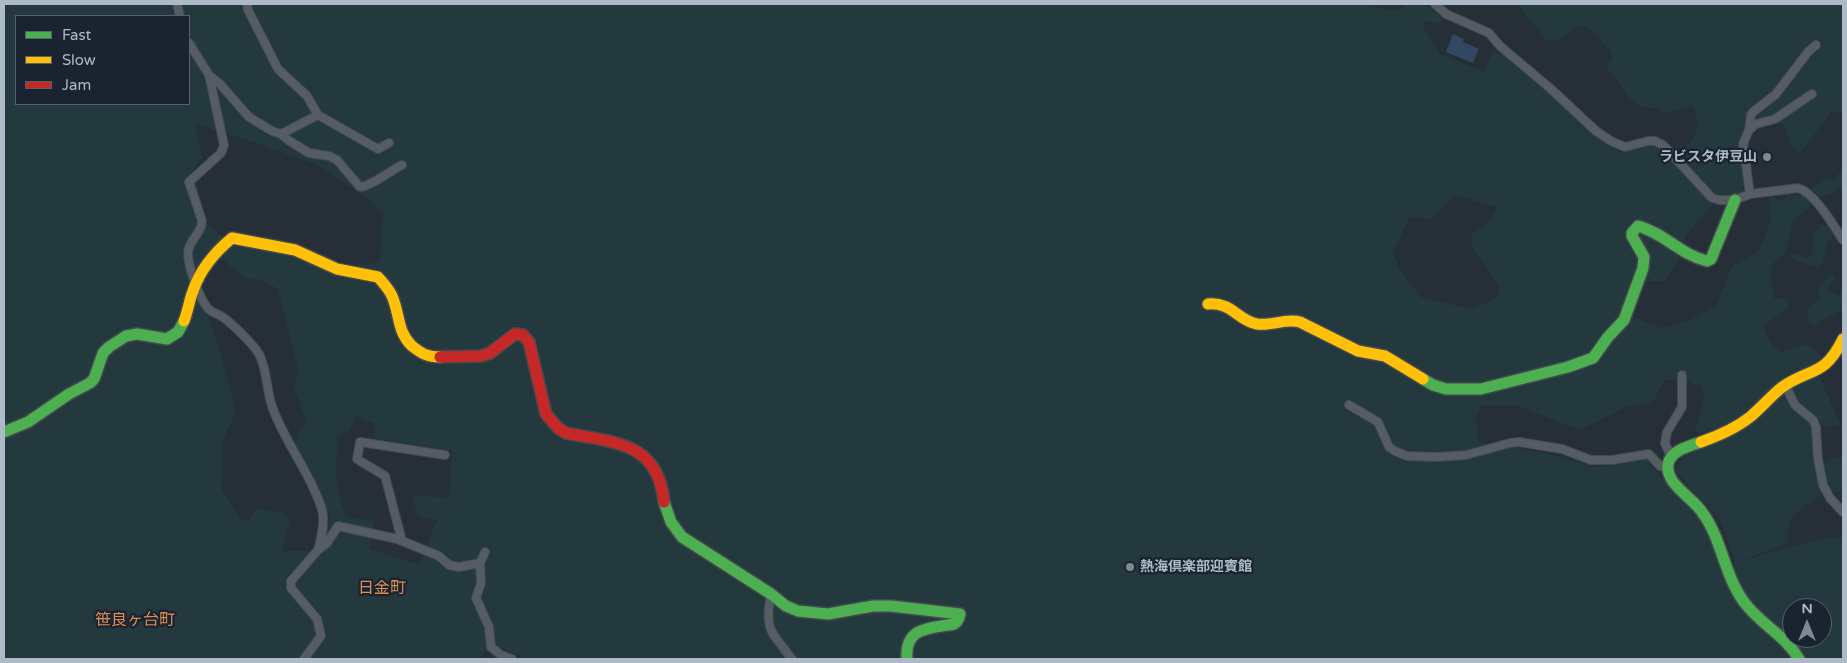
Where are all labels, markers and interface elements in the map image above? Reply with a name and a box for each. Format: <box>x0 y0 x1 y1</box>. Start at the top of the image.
legend <box>15 15 190 105</box>
text: Fast <box>62 26 91 44</box>
text: Slow <box>62 51 96 69</box>
text: Jam <box>62 76 91 94</box>
place label: ラビスタ伊豆山 <box>1659 149 1757 165</box>
marker: ラビスタ伊豆山 <box>1761 151 1773 163</box>
place label: 熱海倶楽部迎賓館 <box>1140 559 1252 575</box>
marker: 熱海倶楽部迎賓館 <box>1124 561 1136 573</box>
district label: 日金町 <box>358 579 406 599</box>
north arrow <box>1782 598 1832 648</box>
text: N <box>1801 600 1813 617</box>
district label: 笹良ヶ台町 <box>95 611 175 631</box>

